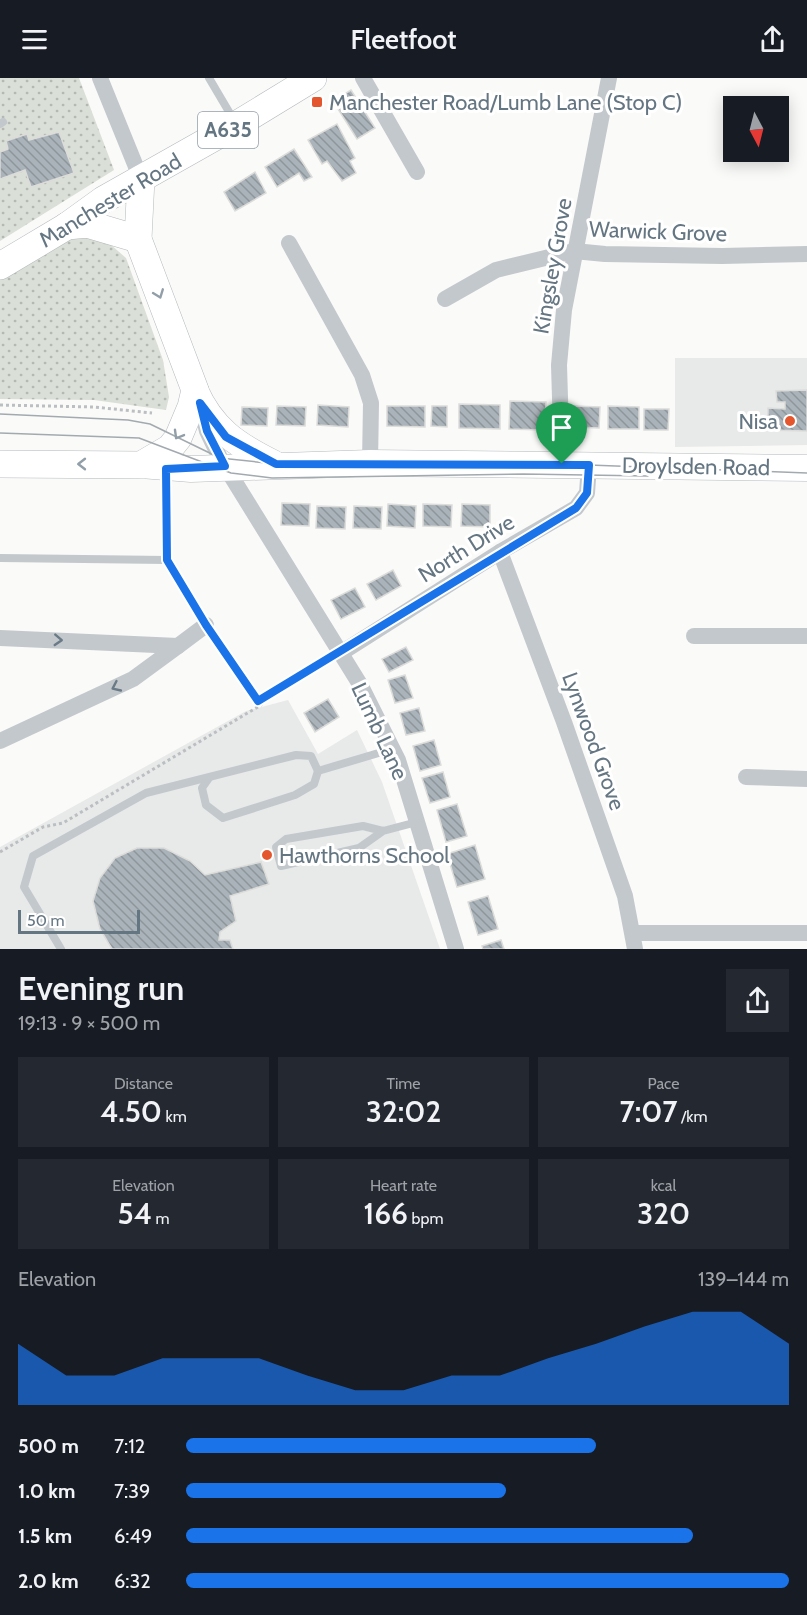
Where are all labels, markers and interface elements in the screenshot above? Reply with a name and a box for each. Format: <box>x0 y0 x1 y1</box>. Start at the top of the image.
icon: menu <box>18 23 51 56</box>
text: Fleetfoot <box>350 23 457 56</box>
icon: share <box>756 23 789 56</box>
place label: Manchester Road/Lumb Lane (Stop C) <box>329 89 682 116</box>
marker: Manchester Road/Lumb Lane (Stop C) <box>310 95 324 109</box>
north arrow <box>723 96 789 162</box>
map controls <box>723 96 789 162</box>
road number: A635 <box>198 112 258 148</box>
street label: Manchester Road <box>34 147 186 253</box>
street label: Kingsley Grove <box>527 196 578 336</box>
street label: Warwick Grove <box>589 216 727 247</box>
one-way arrow <box>151 288 164 298</box>
pin <box>536 402 587 464</box>
place label: Nisa <box>738 408 778 435</box>
icon: arrive <box>545 411 578 444</box>
marker: Nisa <box>783 414 797 428</box>
one-way arrow <box>174 429 185 439</box>
street label: Droylsden Road <box>622 452 770 481</box>
one-way arrow <box>78 458 87 471</box>
street label: North Drive <box>413 508 519 588</box>
one-way arrow <box>54 634 63 647</box>
street label: Lynwood Grove <box>556 668 631 814</box>
street label: Lumb Lane <box>345 678 414 784</box>
one-way arrow <box>111 680 122 692</box>
place label: Hawthorns School <box>279 842 450 869</box>
marker: Hawthorns School <box>260 848 274 862</box>
scale bar <box>18 907 140 935</box>
text: 50 m <box>27 911 64 930</box>
text: Evening run <box>18 968 184 1008</box>
button: share <box>726 969 789 1032</box>
text: 19:13 · 9 × 500 m <box>18 1011 160 1035</box>
text: Distance <box>114 1074 173 1093</box>
text: Time <box>387 1074 421 1093</box>
text: Pace <box>648 1074 679 1093</box>
text: 4.50 <box>100 1093 162 1130</box>
text: 32:02 <box>366 1093 441 1130</box>
text: 7:07 <box>620 1093 677 1130</box>
text: km <box>162 1107 187 1126</box>
text: /km <box>677 1107 707 1126</box>
text: Elevation <box>112 1176 175 1195</box>
text: Heart rate <box>370 1176 437 1195</box>
text: kcal <box>651 1176 676 1195</box>
text: 54 <box>118 1195 152 1232</box>
text: 166 <box>364 1195 408 1232</box>
text: 320 <box>637 1195 690 1232</box>
text: m <box>152 1209 169 1228</box>
text: bpm <box>408 1209 443 1228</box>
text: Elevation <box>18 1267 96 1291</box>
text: 139–144 m <box>698 1267 789 1291</box>
text: 500 m <box>18 1434 79 1458</box>
text: 7:12 <box>114 1434 145 1458</box>
text: 1.0 km <box>18 1479 75 1503</box>
text: 7:39 <box>114 1479 150 1503</box>
text: 1.5 km <box>18 1524 72 1548</box>
text: 6:49 <box>114 1524 152 1548</box>
text: 2.0 km <box>18 1569 79 1593</box>
text: 6:32 <box>114 1569 151 1593</box>

